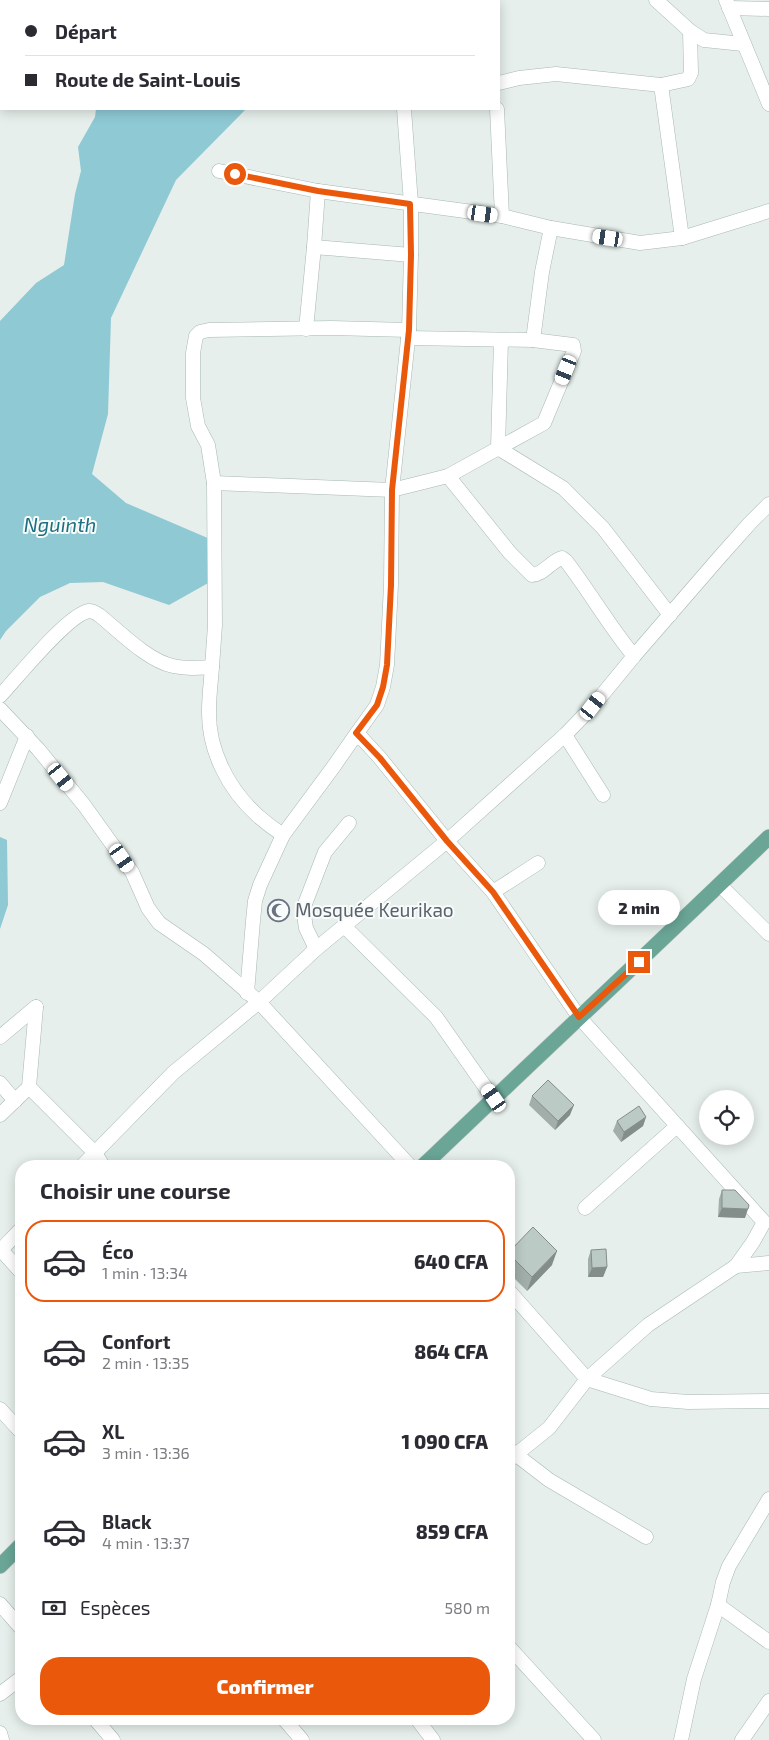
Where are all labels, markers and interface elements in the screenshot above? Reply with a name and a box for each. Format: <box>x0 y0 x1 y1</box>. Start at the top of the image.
text: Départ <box>55 20 117 43</box>
text: Route de Saint-Louis <box>55 68 241 91</box>
route start <box>224 163 246 185</box>
car <box>467 204 498 224</box>
car <box>592 228 623 248</box>
car <box>553 353 578 387</box>
water label: Nguinth <box>24 512 96 536</box>
car <box>577 690 608 722</box>
car <box>45 761 76 793</box>
car <box>107 841 136 875</box>
callout: 2 min <box>598 890 680 924</box>
mosque icon: Mosquée Keurikao <box>267 898 291 922</box>
place label: Mosquée Keurikao <box>295 898 454 921</box>
text: 2 min <box>618 898 660 917</box>
route end <box>628 951 650 973</box>
car <box>479 1081 508 1115</box>
map controls <box>699 1090 754 1145</box>
button: locate <box>699 1090 754 1145</box>
text: Choisir une course <box>40 1177 231 1203</box>
icon: car <box>42 1239 87 1284</box>
text: Éco <box>102 1240 134 1263</box>
text: 640 CFA <box>414 1250 488 1273</box>
text: 1 min · 13:34 <box>102 1263 188 1282</box>
icon: car <box>42 1329 87 1374</box>
text: Confort <box>102 1330 170 1353</box>
text: 864 CFA <box>414 1340 488 1363</box>
text: 2 min · 13:35 <box>102 1353 189 1372</box>
icon: car <box>42 1419 87 1464</box>
text: XL <box>102 1420 124 1443</box>
text: 1 090 CFA <box>401 1430 488 1453</box>
text: 3 min · 13:36 <box>102 1443 190 1462</box>
icon: car <box>42 1509 87 1554</box>
text: Black <box>102 1510 152 1533</box>
text: 859 CFA <box>416 1520 488 1543</box>
text: 4 min · 13:37 <box>102 1533 190 1552</box>
icon: cash <box>40 1594 68 1622</box>
text: Espèces <box>80 1596 151 1619</box>
text: 580 m <box>444 1598 490 1617</box>
button: Confirmer <box>40 1657 490 1715</box>

